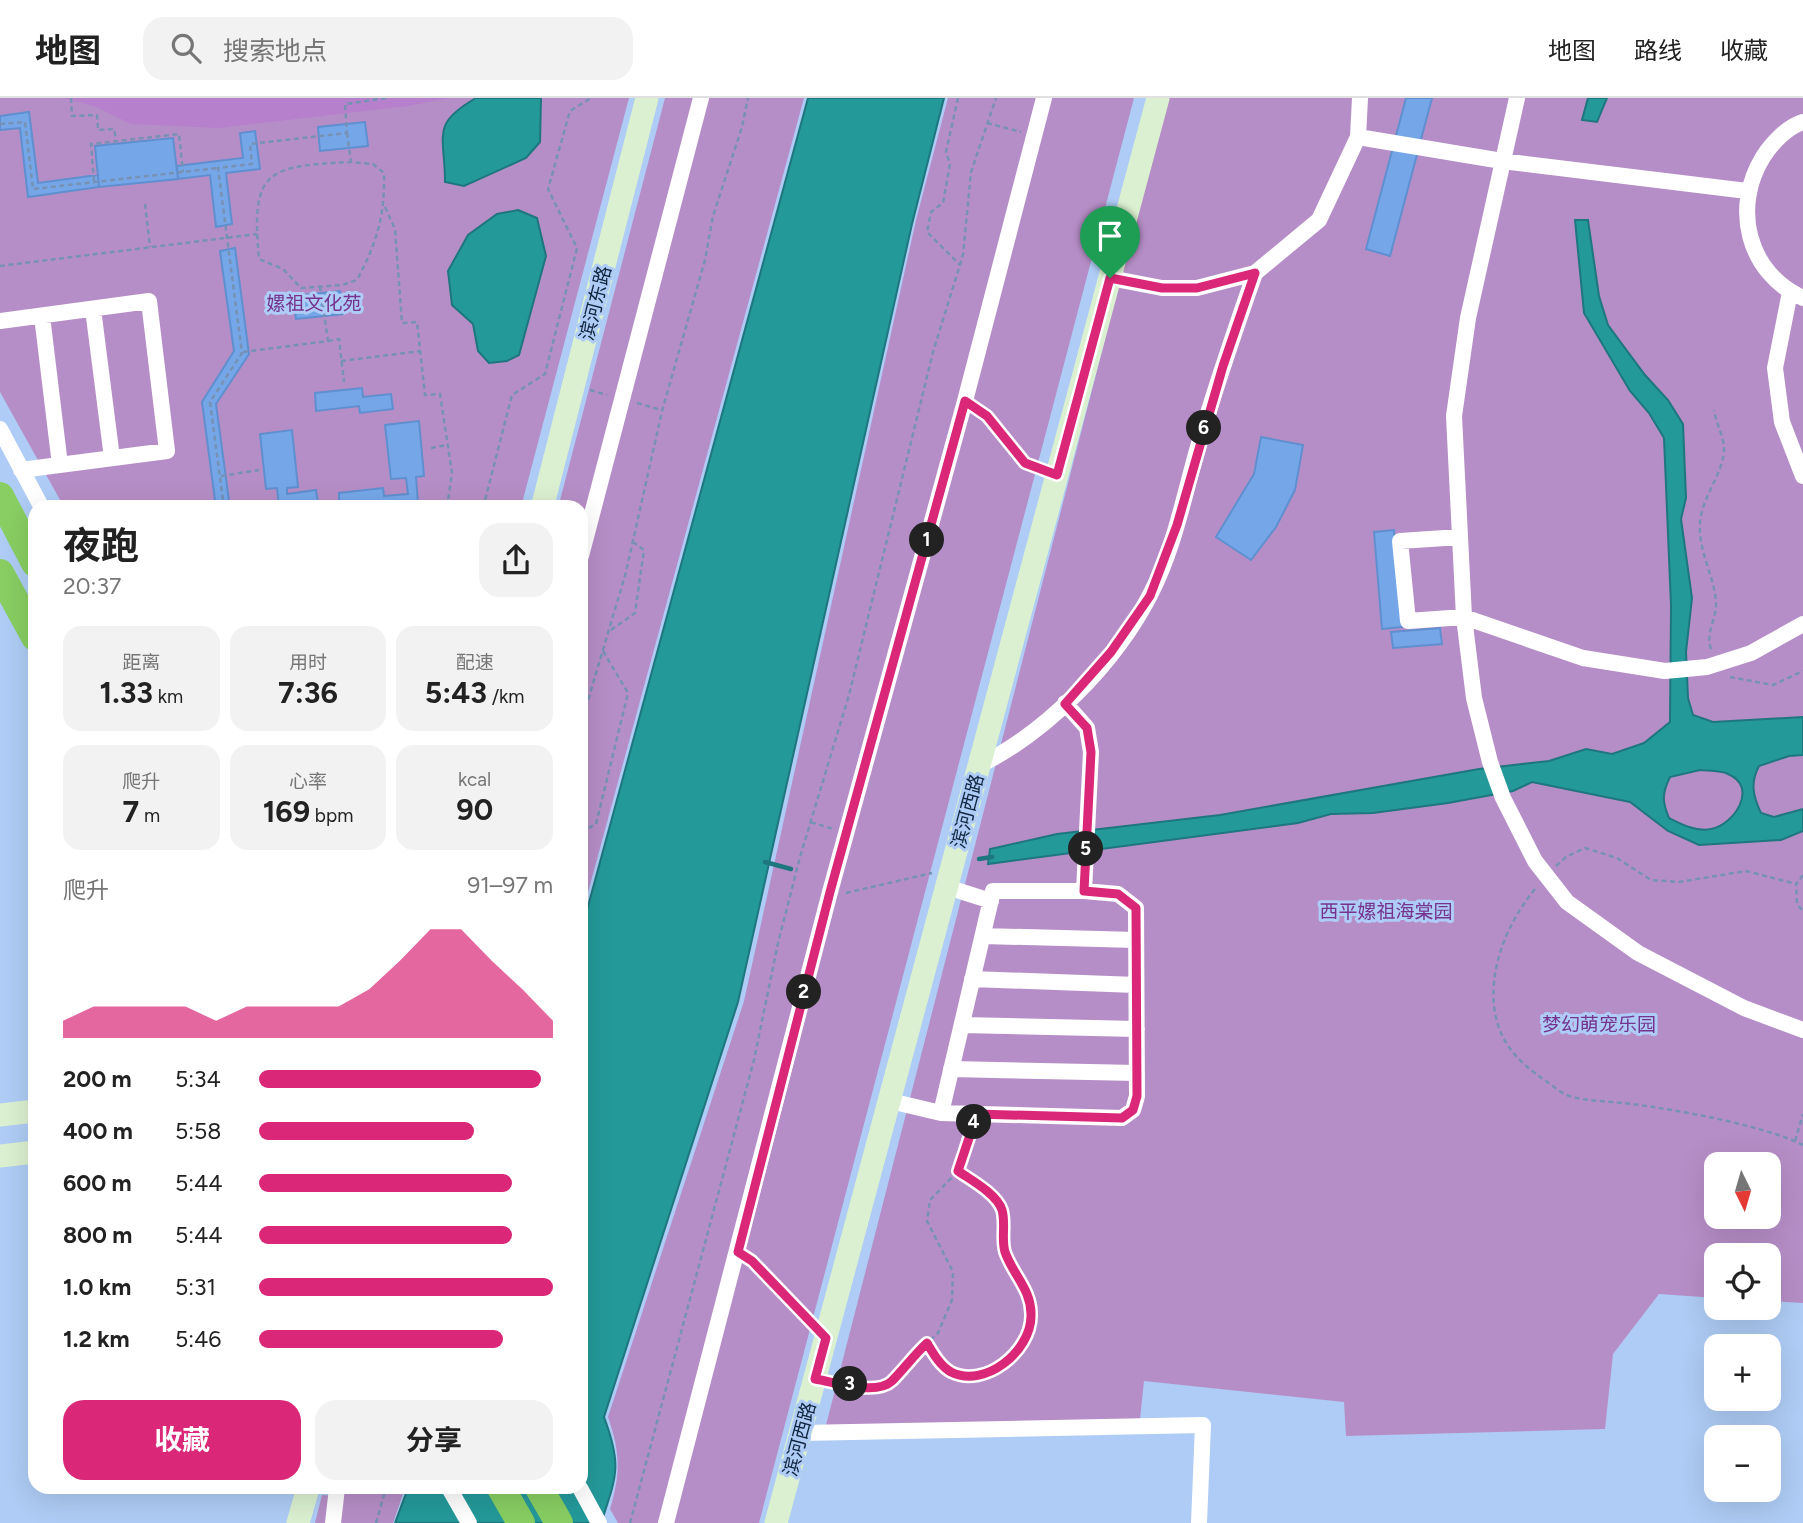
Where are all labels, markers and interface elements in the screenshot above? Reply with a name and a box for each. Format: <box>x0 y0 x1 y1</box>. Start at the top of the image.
search box <box>143 17 633 80</box>
icon: search <box>167 29 205 67</box>
text: 地图 <box>35 31 101 70</box>
text: 搜索地点 <box>223 35 327 67</box>
text: 地图 <box>1548 36 1596 65</box>
text: 路线 <box>1634 36 1682 65</box>
text: 收藏 <box>1720 36 1768 65</box>
pin <box>1080 206 1140 278</box>
icon: arrive <box>1091 217 1129 255</box>
street label: 滨河东路 <box>575 263 616 343</box>
park label: 嫘祖文化苑 <box>266 292 362 315</box>
pin: 6 <box>1186 410 1222 446</box>
text: 6 <box>1198 416 1209 439</box>
pin: 1 <box>909 522 944 558</box>
text: 夜跑 <box>63 523 139 569</box>
button: share <box>479 523 553 597</box>
text: 1 <box>922 528 931 551</box>
text: 20:37 <box>63 572 121 600</box>
text: 距离 <box>122 651 160 674</box>
text: 用时 <box>289 651 327 674</box>
text: 配速 <box>456 651 494 674</box>
text: 1.33 <box>100 674 153 711</box>
text: 7:36 <box>278 674 338 711</box>
text: 5:43 <box>425 674 487 711</box>
text: km <box>153 685 183 708</box>
text: /km <box>487 685 524 708</box>
text: kcal <box>458 768 491 791</box>
text: 爬升 <box>122 770 160 793</box>
text: 心率 <box>289 770 327 793</box>
street label: 滨河西路 <box>947 771 988 851</box>
text: 90 <box>456 791 493 828</box>
text: 7 <box>123 793 139 830</box>
text: 169 <box>263 793 310 830</box>
text: m <box>139 804 160 827</box>
text: bpm <box>310 804 353 827</box>
pin: 5 <box>1068 832 1104 866</box>
text: 5 <box>1080 837 1091 860</box>
text: 91–97 m <box>467 871 553 899</box>
text: 爬升 <box>63 876 109 904</box>
park label: 西平嫘祖海棠园 <box>1319 900 1453 923</box>
pin: 2 <box>786 974 822 1010</box>
text: 2 <box>798 980 809 1003</box>
park label: 梦幻萌宠乐园 <box>1542 1013 1656 1036</box>
text: 200 m <box>63 1065 132 1093</box>
text: 5:34 <box>175 1065 221 1093</box>
pin: 4 <box>956 1104 992 1140</box>
text: 4 <box>967 1110 980 1133</box>
text: 400 m <box>63 1117 133 1145</box>
text: 5:58 <box>175 1117 221 1145</box>
north arrow <box>1704 1152 1782 1228</box>
map controls <box>1704 1152 1781 1502</box>
text: 600 m <box>63 1169 132 1197</box>
text: 5:44 <box>175 1169 223 1197</box>
text: 800 m <box>63 1221 132 1249</box>
text: 5:44 <box>175 1221 223 1249</box>
button: locate <box>1704 1243 1781 1320</box>
text: 1.0 km <box>63 1273 131 1301</box>
text: 5:31 <box>175 1273 216 1301</box>
text: 1.2 km <box>63 1325 130 1353</box>
text: 5:46 <box>175 1325 221 1353</box>
button: + <box>1704 1334 1781 1411</box>
pin: 3 <box>832 1366 868 1402</box>
text: 3 <box>844 1372 855 1395</box>
street label: 滨河西路 <box>779 1399 820 1479</box>
button: 收藏 <box>63 1400 301 1480</box>
button: 分享 <box>315 1400 553 1480</box>
button: − <box>1704 1425 1781 1502</box>

